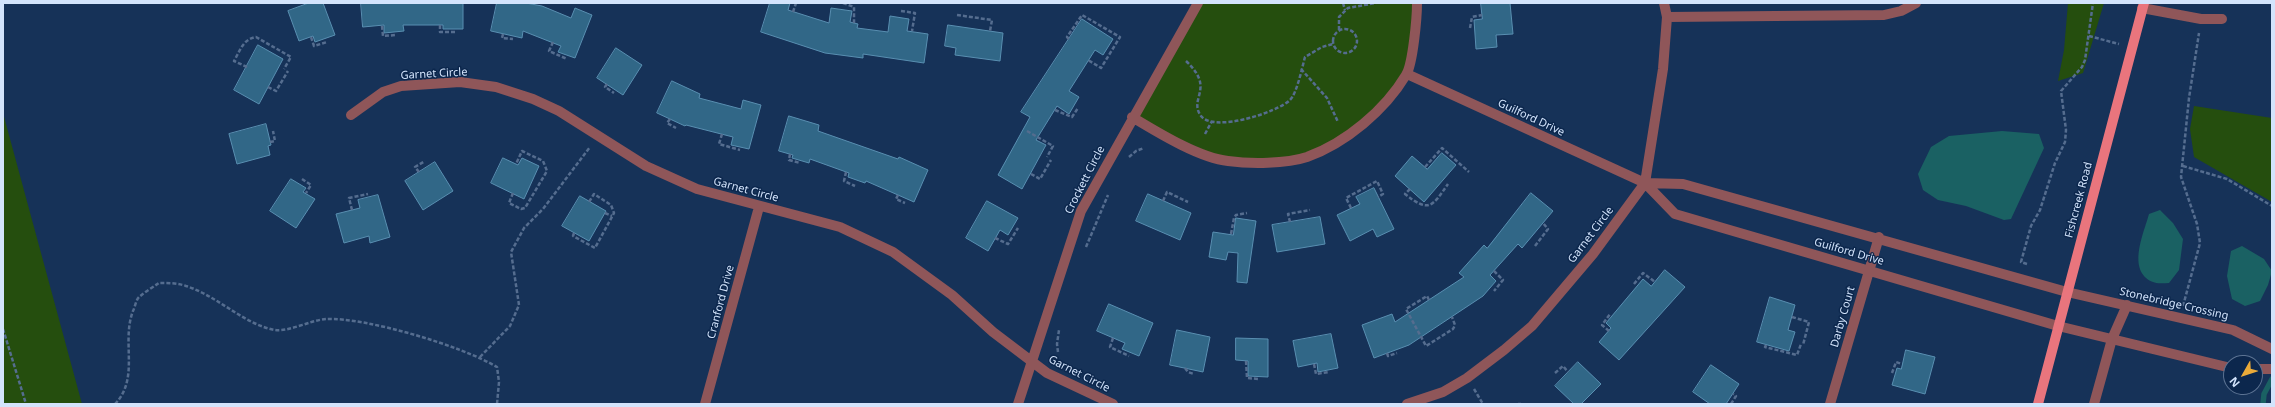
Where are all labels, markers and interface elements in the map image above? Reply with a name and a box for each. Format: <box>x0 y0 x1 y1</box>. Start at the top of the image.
street label: Garnet Circle <box>400 66 468 82</box>
street label: Guilford Drive <box>1496 97 1566 139</box>
street label: Crockett Circle <box>1062 144 1108 216</box>
street label: Fishcreek Road <box>2063 161 2095 239</box>
street label: Garnet Circle <box>712 175 780 205</box>
street label: Garnet Circle <box>1566 204 1616 266</box>
street label: Guilford Drive <box>1813 236 1885 268</box>
street label: Cranford Drive <box>705 264 737 340</box>
street label: Darby Court <box>1828 285 1858 349</box>
street label: Stonebridge Crossing <box>2118 285 2230 323</box>
street label: Garnet Circle <box>1046 353 1112 395</box>
north arrow <box>2223 355 2263 395</box>
text: N <box>2225 374 2243 390</box>

